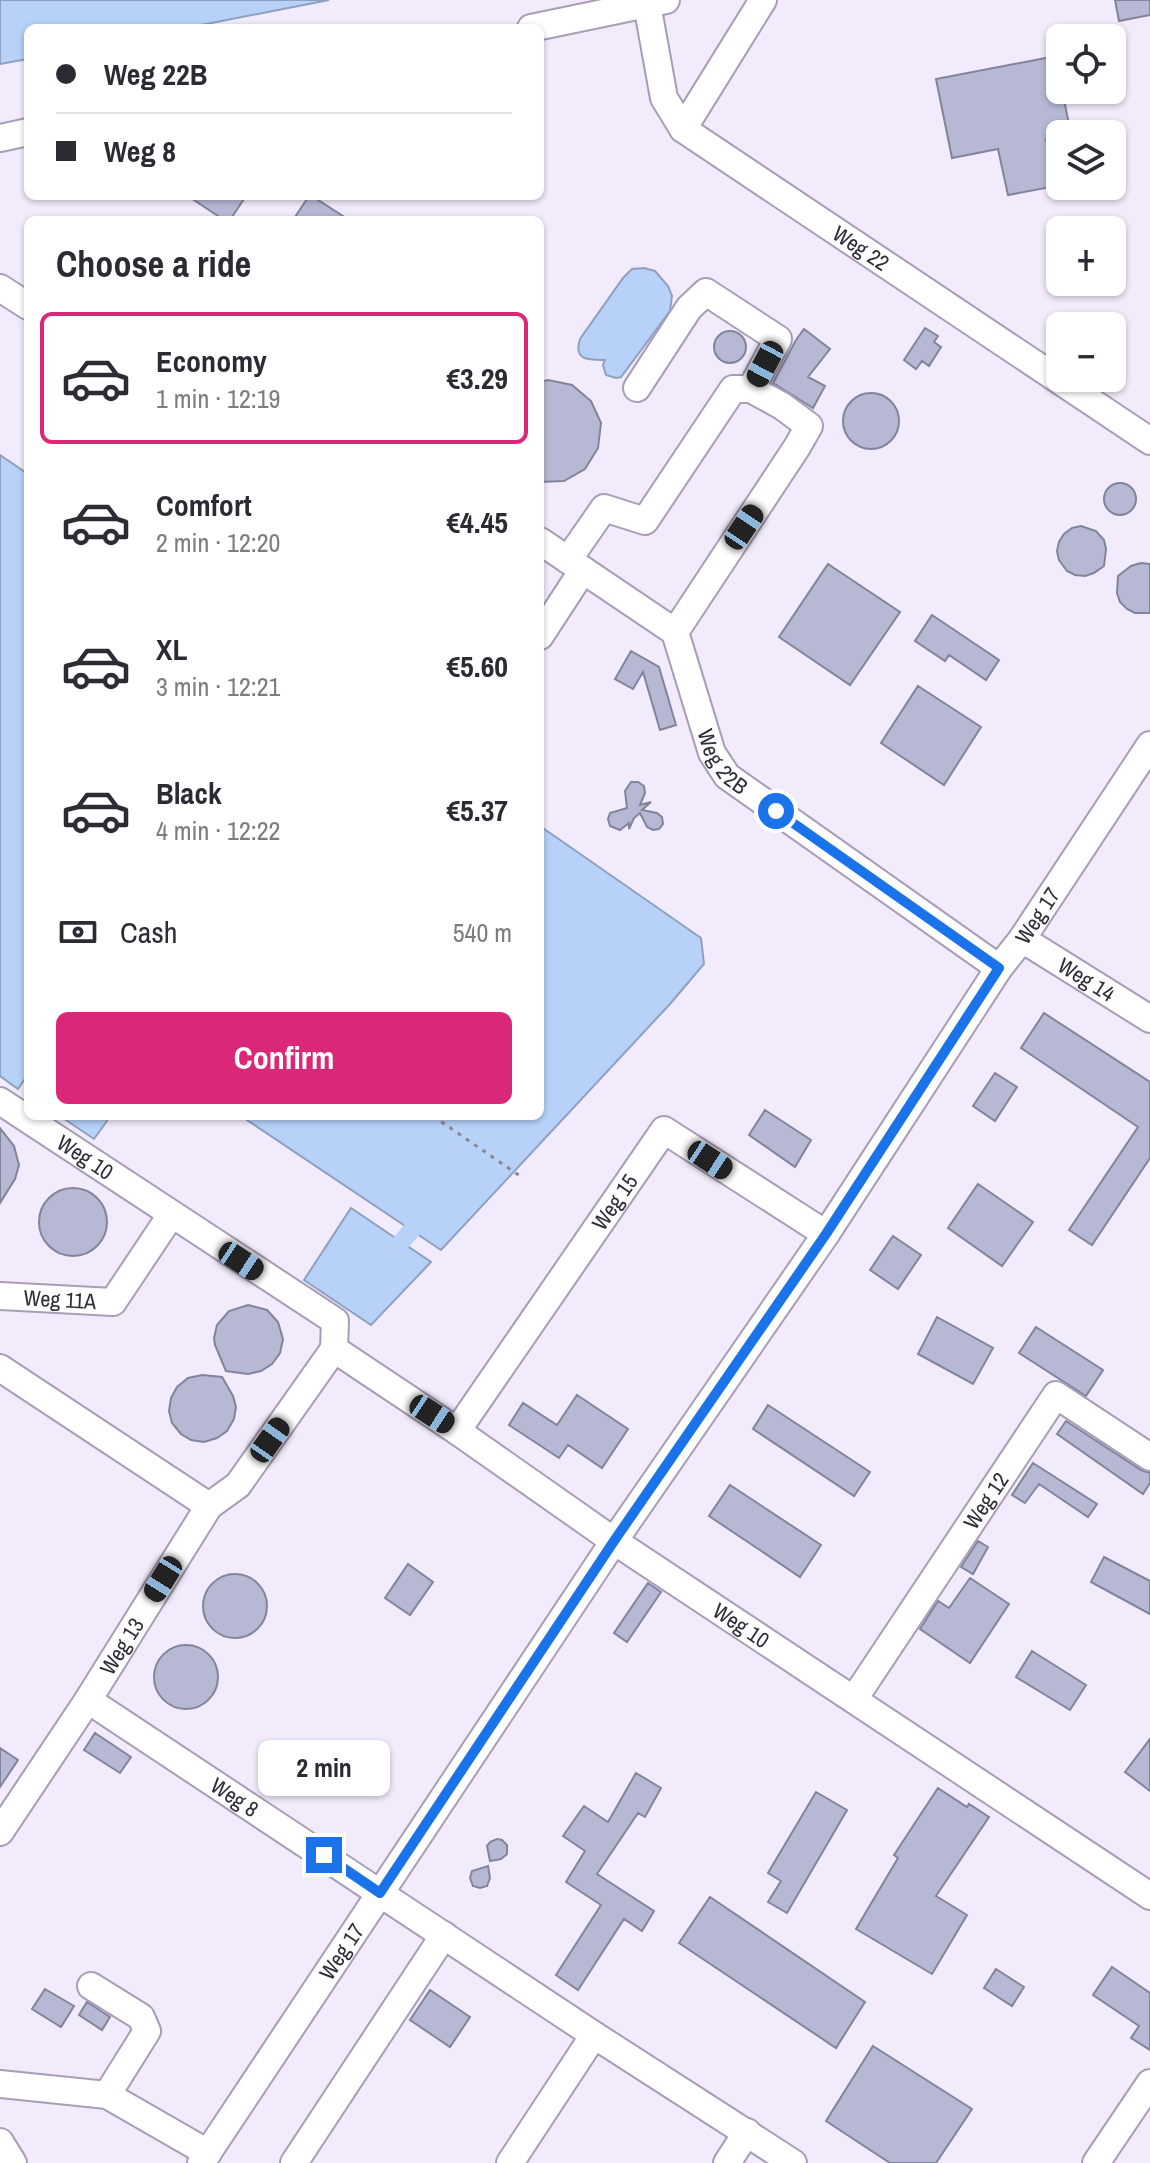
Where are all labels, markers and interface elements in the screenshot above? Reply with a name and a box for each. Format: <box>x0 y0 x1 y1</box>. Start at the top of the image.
map controls <box>1046 24 1126 392</box>
button: locate <box>1046 24 1126 104</box>
text: Weg 22B <box>104 54 207 94</box>
button: layers <box>1046 120 1126 200</box>
text: Weg 8 <box>104 131 176 171</box>
button: + <box>1046 216 1126 296</box>
street label: Weg 22 <box>827 218 895 278</box>
text: Choose a ride <box>56 240 251 288</box>
button: − <box>1046 312 1126 392</box>
car <box>743 337 787 391</box>
text: Economy <box>156 341 267 381</box>
icon: car <box>60 342 132 414</box>
text: €3.29 <box>446 358 508 398</box>
text: 1 min · 12:19 <box>156 381 280 416</box>
text: Comfort <box>156 485 252 525</box>
icon: car <box>60 486 132 558</box>
car <box>721 500 767 554</box>
text: €4.45 <box>446 502 508 542</box>
text: 2 min · 12:20 <box>156 525 280 560</box>
text: XL <box>156 629 187 669</box>
icon: car <box>60 630 132 702</box>
text: €5.60 <box>446 646 508 686</box>
text: 3 min · 12:21 <box>156 669 280 704</box>
street label: Weg 22B <box>691 725 754 801</box>
text: Black <box>156 773 222 813</box>
icon: car <box>60 774 132 846</box>
text: €5.37 <box>446 790 508 830</box>
route start <box>758 793 794 829</box>
text: 4 min · 12:22 <box>156 813 280 848</box>
street label: Weg 17 <box>1008 882 1067 950</box>
icon: cash <box>56 910 100 954</box>
text: Cash <box>120 912 177 952</box>
text: 540 m <box>453 915 512 950</box>
street label: Weg 14 <box>1052 950 1121 1008</box>
button: Confirm <box>56 1012 512 1104</box>
street label: Weg 10 <box>51 1127 119 1187</box>
car <box>683 1137 737 1183</box>
street label: Weg 15 <box>585 1168 644 1236</box>
car <box>214 1238 268 1284</box>
street label: Weg 11A <box>23 1282 98 1316</box>
car <box>405 1391 459 1437</box>
car <box>246 1413 294 1467</box>
street label: Weg 12 <box>956 1467 1015 1535</box>
car <box>140 1552 186 1606</box>
street label: Weg 10 <box>707 1596 775 1655</box>
street label: Weg 13 <box>92 1612 151 1680</box>
callout: 2 min <box>258 1739 390 1795</box>
text: 2 min <box>296 1750 352 1785</box>
street label: Weg 8 <box>205 1770 265 1824</box>
route end <box>306 1837 342 1873</box>
street label: Weg 17 <box>312 1917 371 1986</box>

